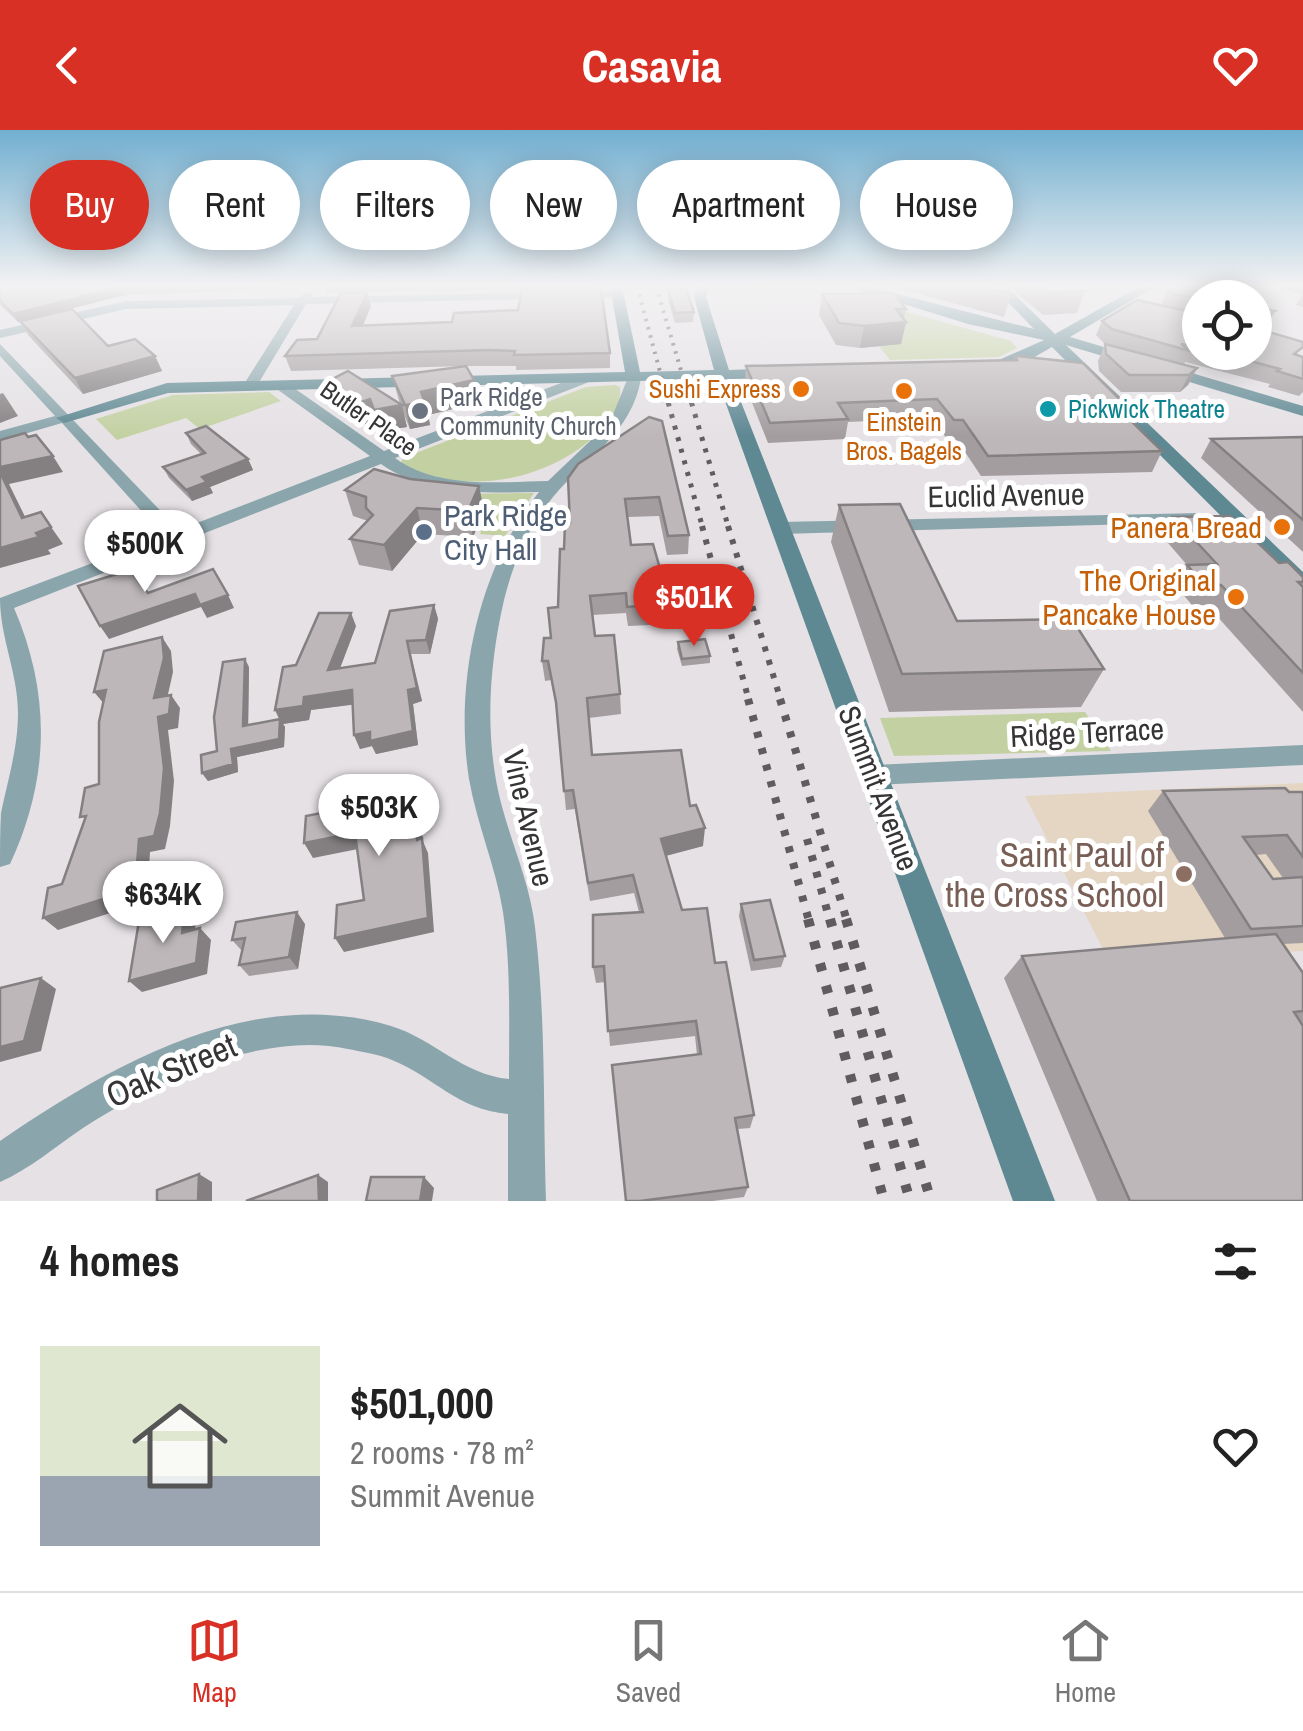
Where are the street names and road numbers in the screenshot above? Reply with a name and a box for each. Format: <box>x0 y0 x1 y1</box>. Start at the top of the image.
street label: Butler Place <box>314 372 424 464</box>
street label: Euclid Avenue <box>927 474 1085 516</box>
street label: Summit Avenue <box>829 700 929 876</box>
street label: Ridge Terrace <box>1009 708 1165 756</box>
street label: Vine Avenue <box>494 746 564 890</box>
street label: Oak Street <box>99 1022 243 1118</box>

